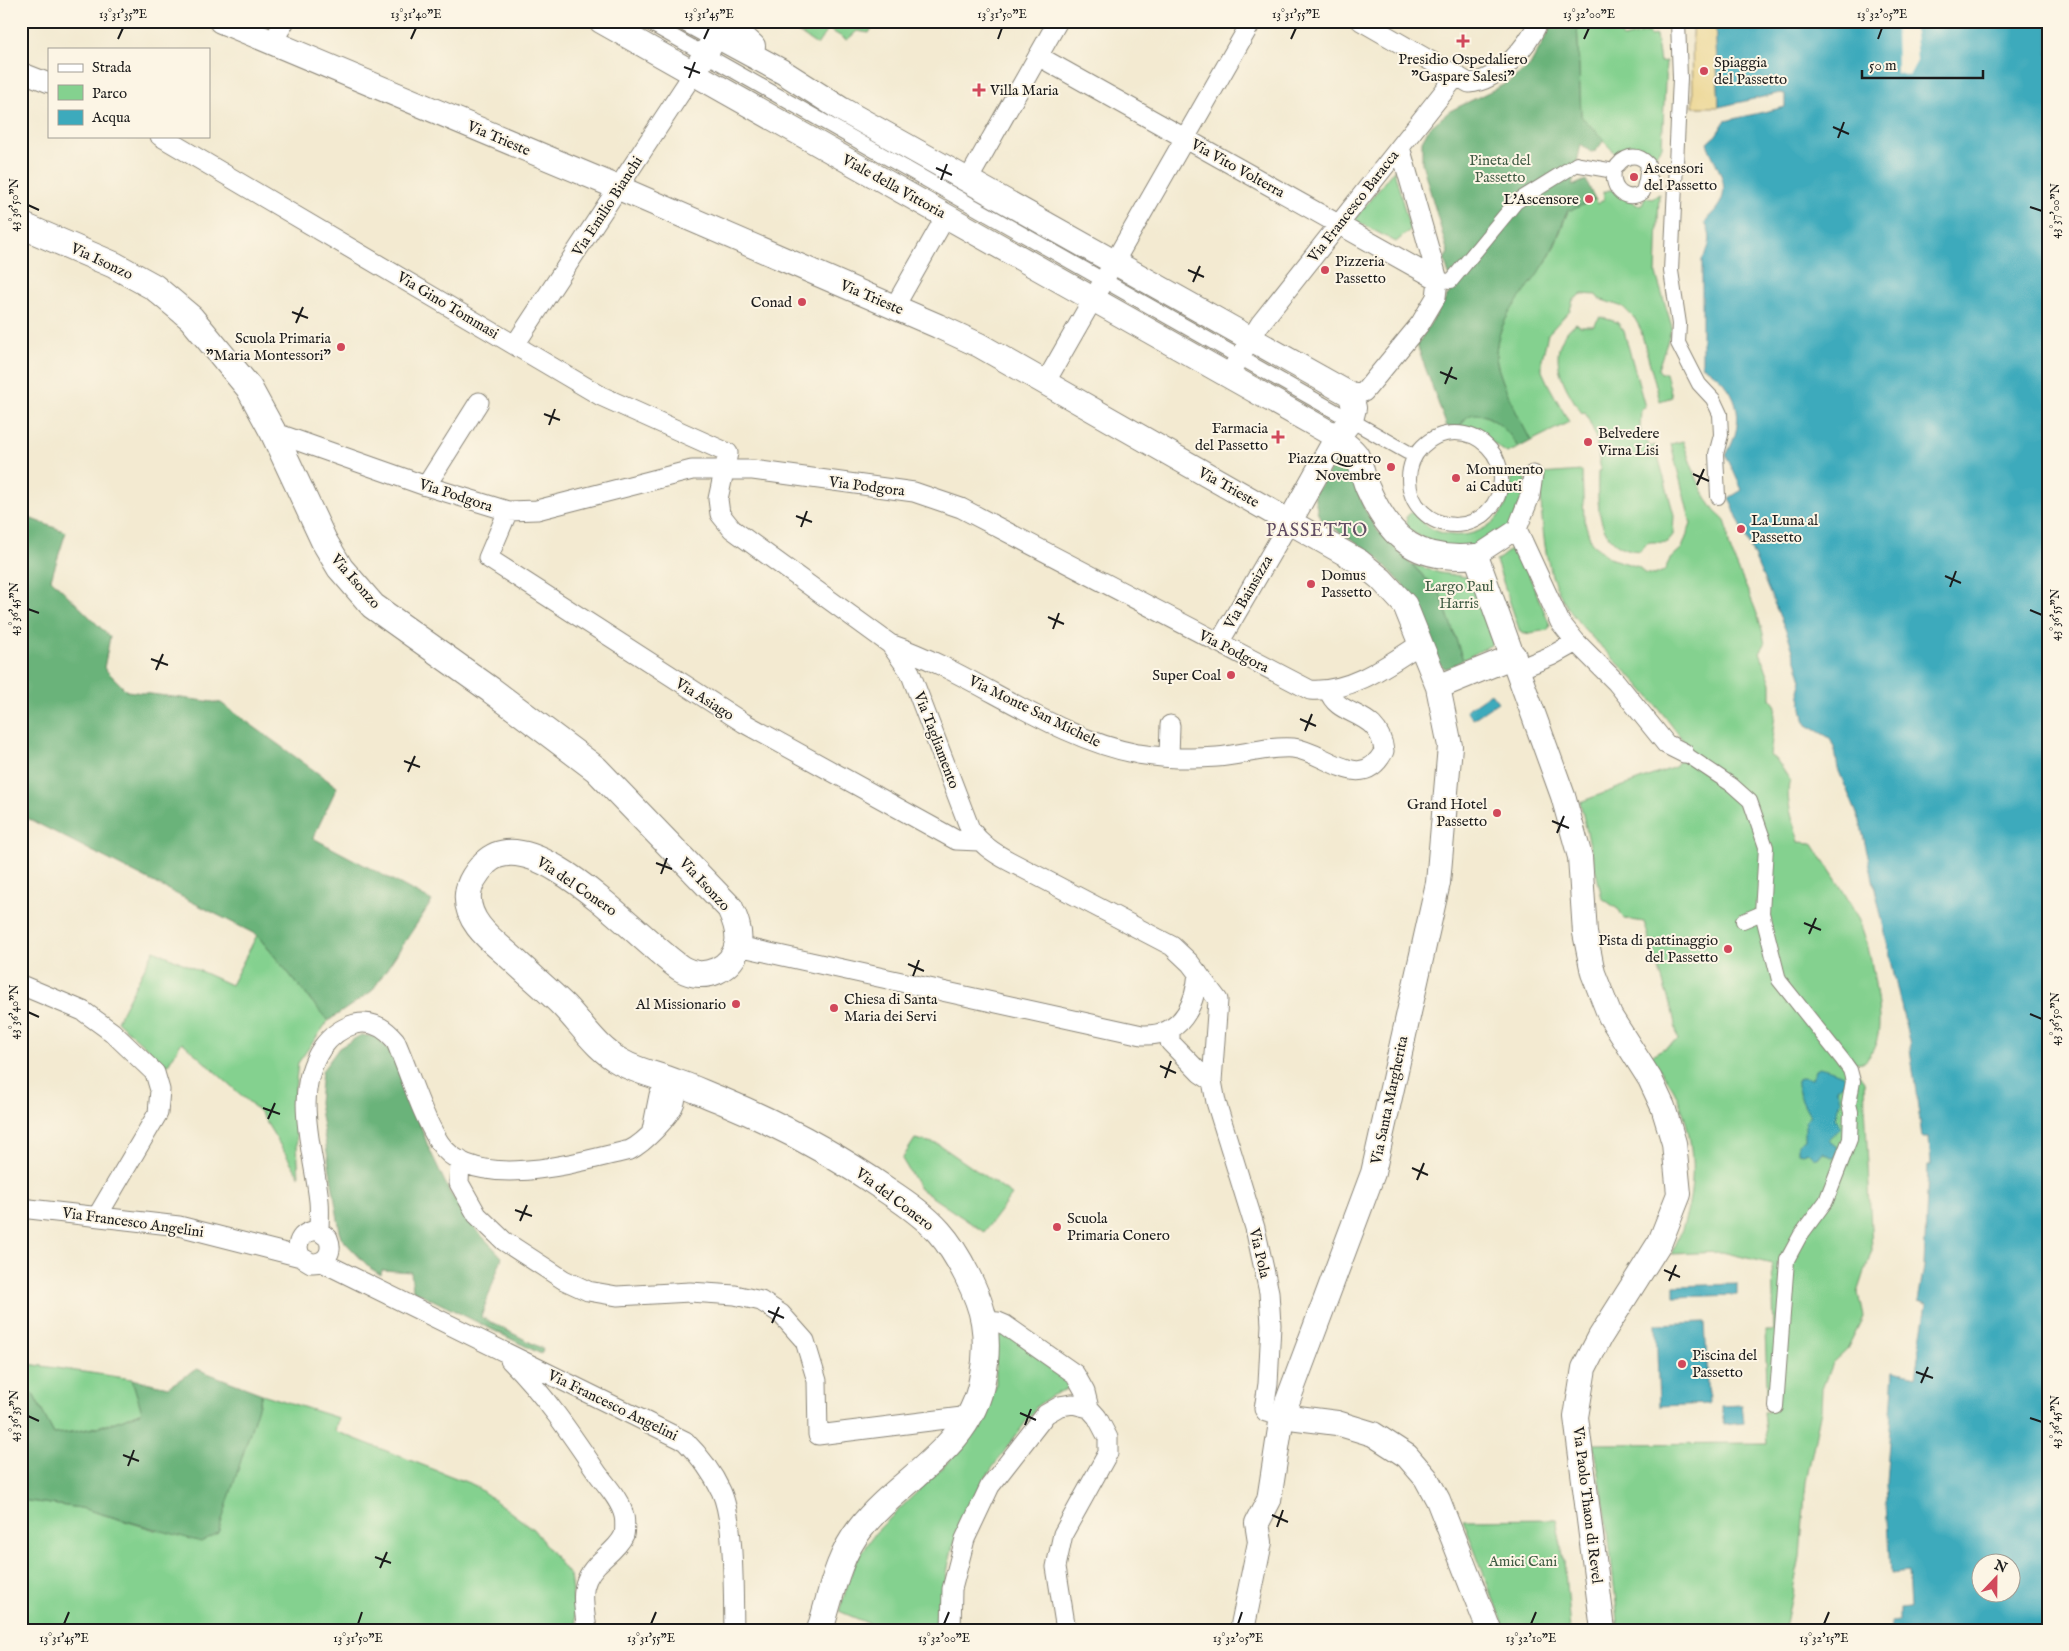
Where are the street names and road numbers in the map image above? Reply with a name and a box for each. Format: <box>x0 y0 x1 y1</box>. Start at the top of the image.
street label: Via Trieste <box>463 116 533 160</box>
street label: Via Vito Volterra <box>1187 134 1289 202</box>
street label: Via Francesco Baracca <box>1303 146 1403 267</box>
street label: Viale della Vittoria <box>838 150 949 223</box>
street label: Via Emilio Bianchi <box>567 153 647 261</box>
street label: Via Isonzo <box>67 238 136 284</box>
street label: Via Gino Tommasi <box>392 267 502 343</box>
street label: Via Trieste <box>836 275 906 319</box>
street label: Via Trieste <box>1194 462 1263 512</box>
street label: Via Podgora <box>827 472 906 501</box>
street label: Via Podgora <box>416 474 495 516</box>
street label: Via Isonzo <box>326 549 385 613</box>
street label: Via Bainsizza <box>1219 552 1277 633</box>
street label: Via Podgora <box>1195 625 1272 677</box>
street label: Via Monte San Michele <box>965 671 1104 752</box>
street label: Via Asiago <box>671 673 738 725</box>
street label: Via Tagliamento <box>909 688 964 791</box>
street label: Via del Conero <box>532 852 621 920</box>
street label: Via Isonzo <box>674 853 734 915</box>
street label: Via Santa Margherita <box>1366 1034 1412 1167</box>
street label: Via del Conero <box>851 1163 938 1235</box>
street label: Via Francesco Angelini <box>60 1203 205 1242</box>
street label: Via Pola <box>1244 1225 1275 1280</box>
street label: Via Francesco Angelini <box>544 1365 681 1445</box>
street label: Via Paolo Thaon di Revel <box>1568 1425 1607 1585</box>

